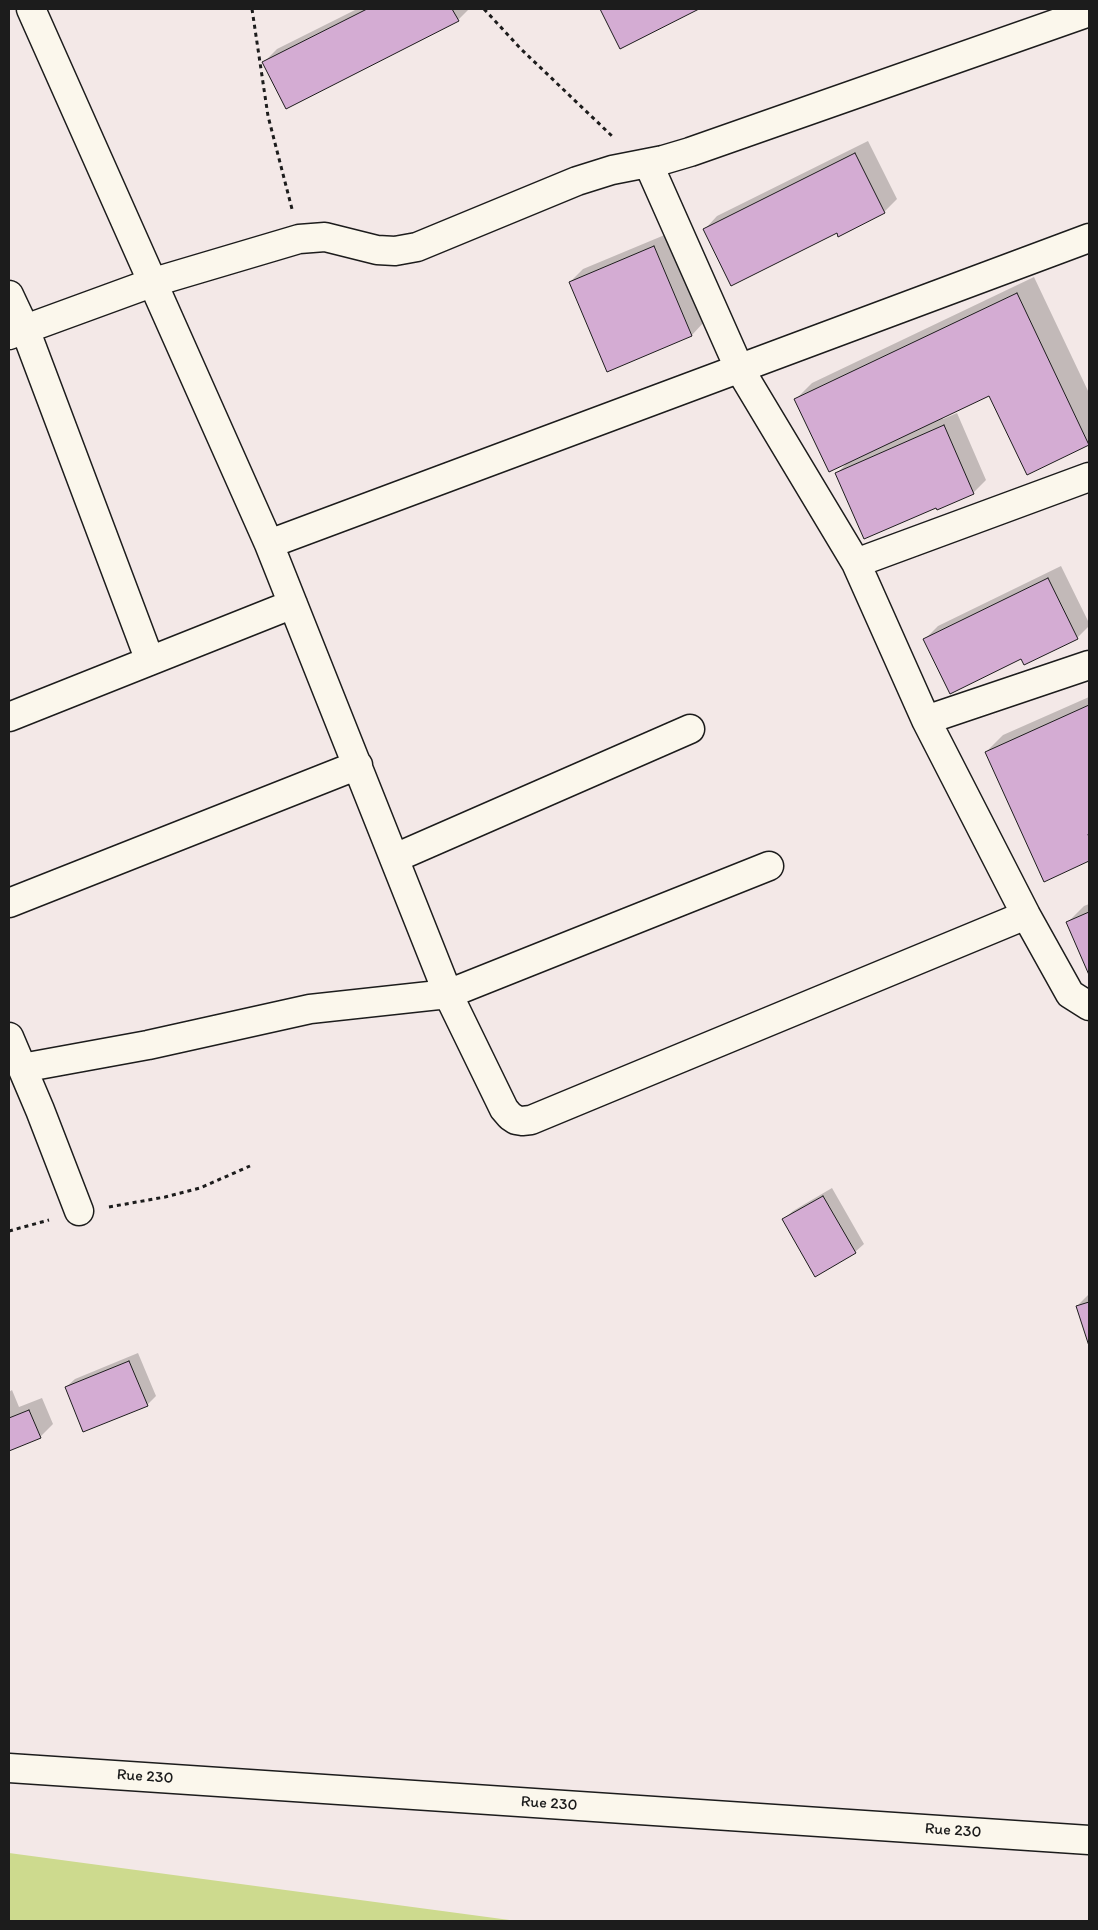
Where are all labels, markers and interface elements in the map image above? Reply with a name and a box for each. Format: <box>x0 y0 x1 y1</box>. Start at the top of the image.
street label: Rue 230 <box>116 1765 174 1789</box>
street label: Rue 230 <box>520 1792 578 1816</box>
street label: Rue 230 <box>924 1819 982 1843</box>

